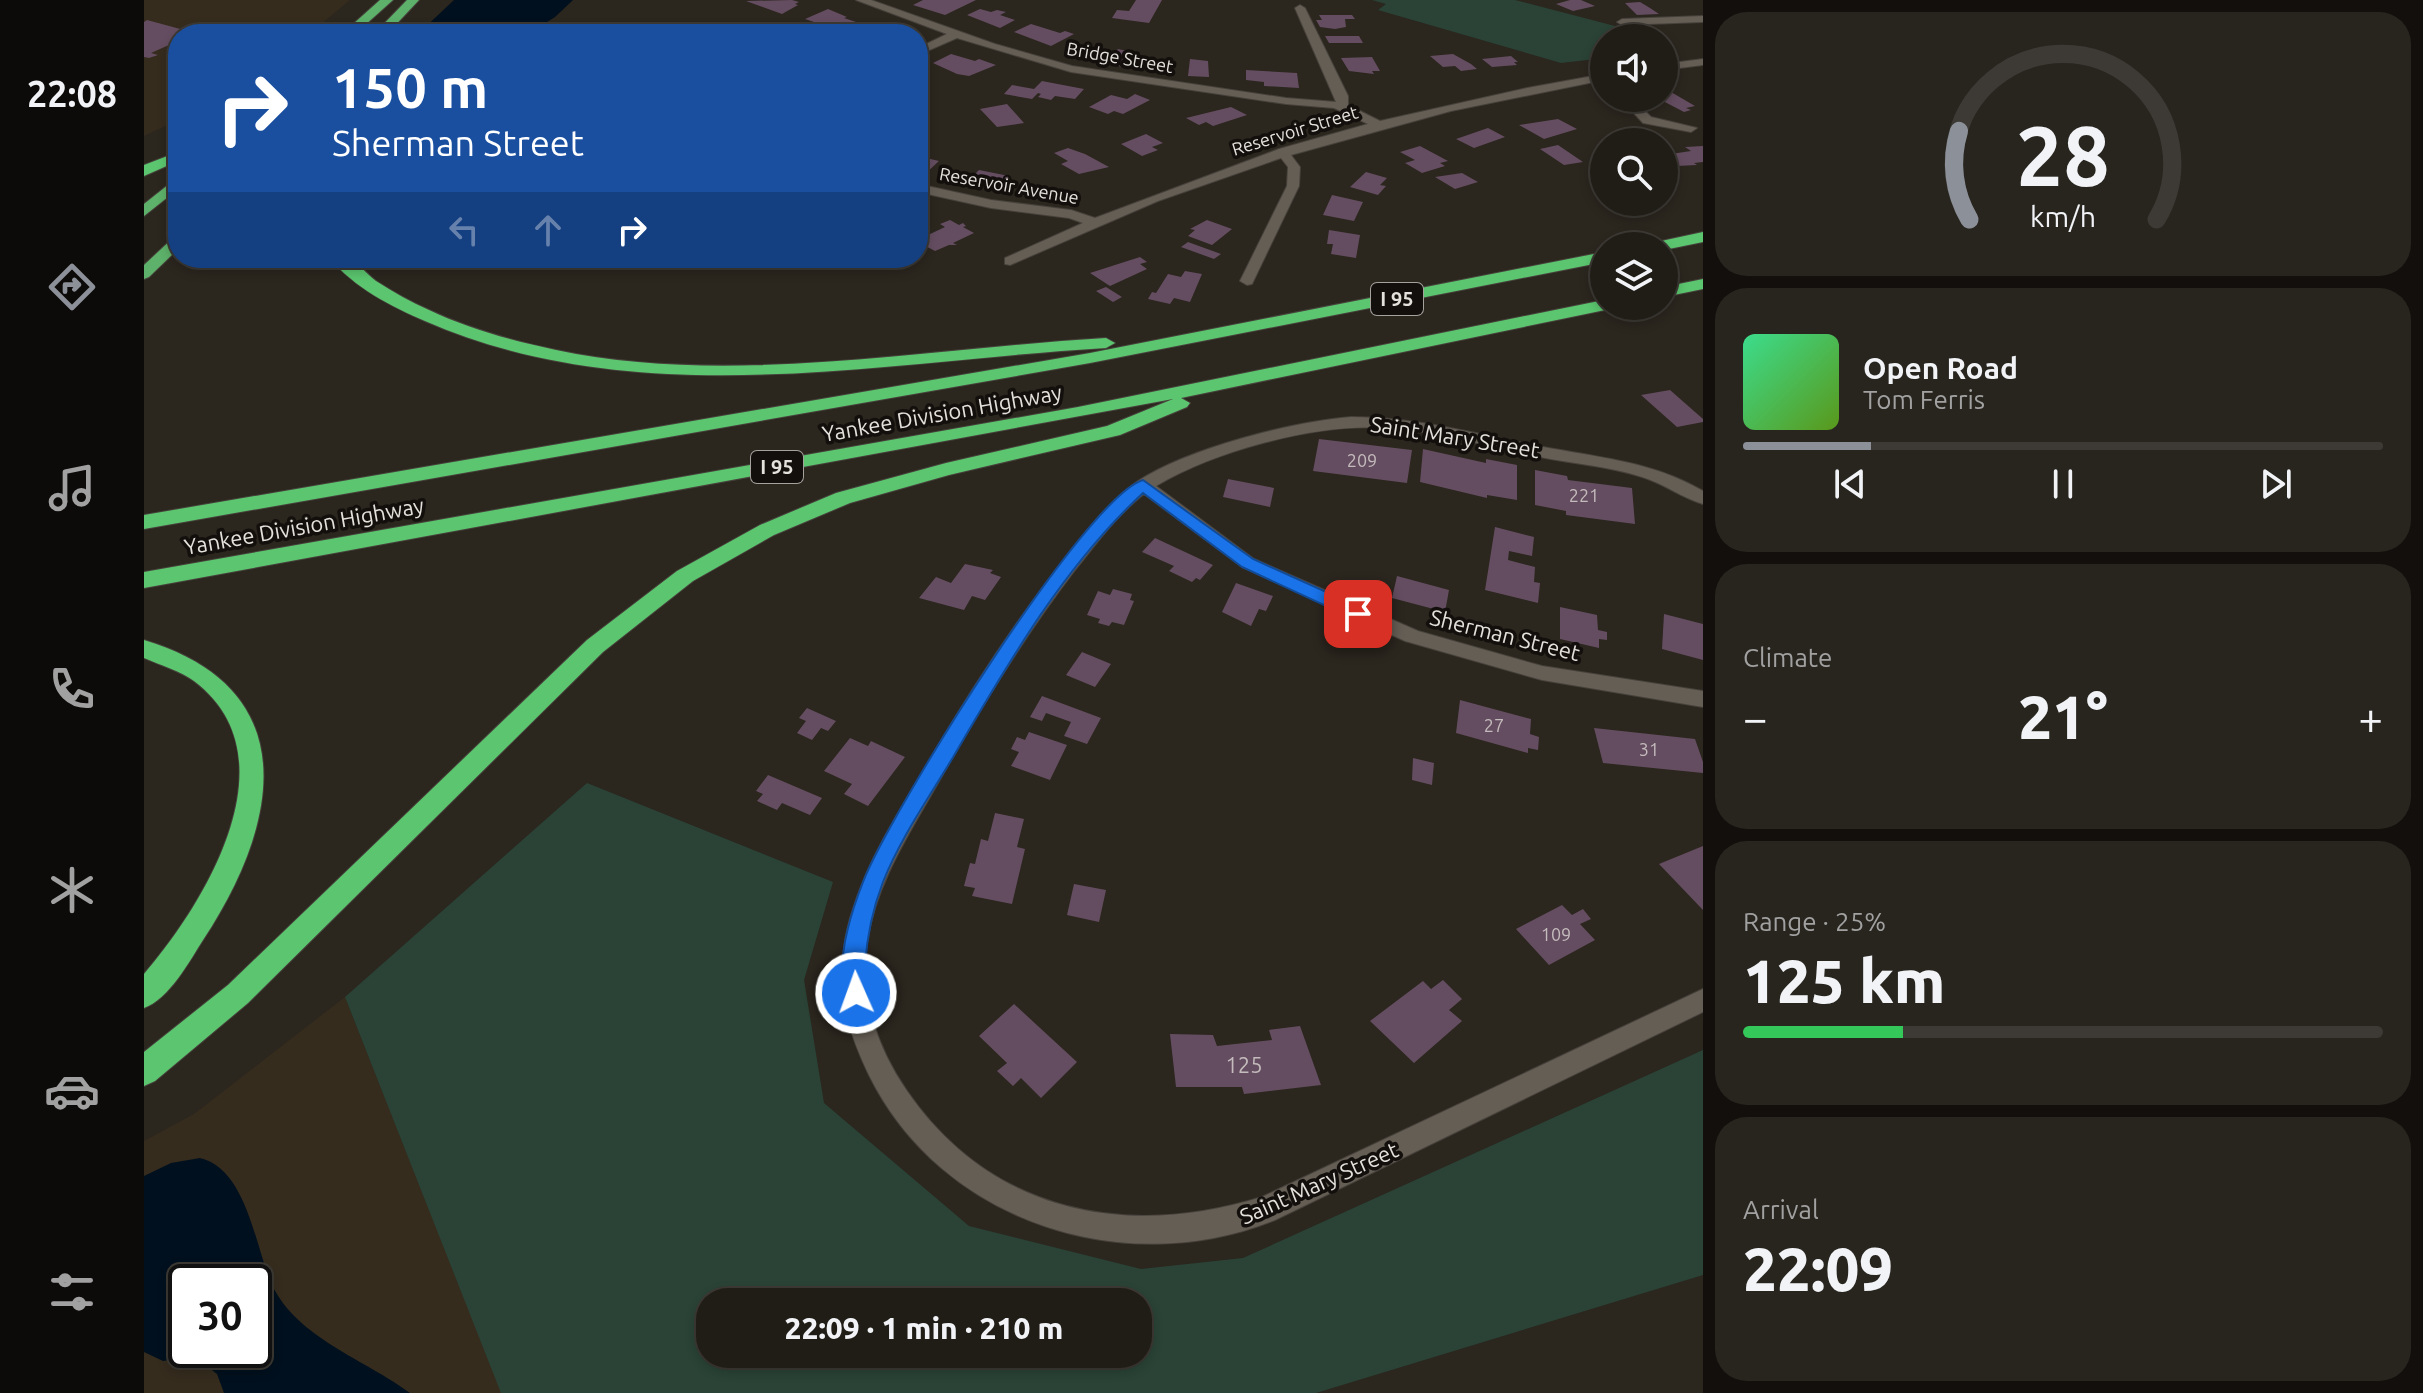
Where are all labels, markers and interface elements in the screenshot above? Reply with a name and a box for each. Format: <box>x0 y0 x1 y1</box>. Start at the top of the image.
map controls <box>1590 24 1678 320</box>
button: sound <box>1590 24 1678 112</box>
street label: Bridge Street <box>1065 38 1175 76</box>
icon: right <box>200 56 304 160</box>
text: 150 m <box>332 56 488 119</box>
text: 22:08 <box>27 73 117 114</box>
street label: Reservoir Street <box>1229 101 1360 159</box>
text: 28 <box>2016 108 2110 202</box>
text: Sherman Street <box>332 122 584 163</box>
button: search <box>1590 128 1678 216</box>
street label: Reservoir Avenue <box>938 163 1081 207</box>
text: km/h <box>2030 200 2096 232</box>
icon: left <box>442 208 486 252</box>
icon: ahead <box>526 208 570 252</box>
icon: right <box>610 208 654 252</box>
button: layers <box>1590 232 1678 320</box>
icon: directions <box>44 259 100 315</box>
road number: I 95 <box>1371 283 1423 315</box>
text: Open Road <box>1863 351 2018 385</box>
street label: Yankee Division Highway <box>820 379 1064 446</box>
text: Tom Ferris <box>1863 385 1985 414</box>
street label: Saint Mary Street <box>1369 411 1542 462</box>
house number: 209 <box>1347 450 1377 470</box>
road number: I 95 <box>751 451 803 483</box>
icon: music <box>44 460 100 516</box>
icon: previous <box>1828 462 1872 506</box>
icon: pause <box>2041 462 2085 506</box>
icon: next <box>2254 462 2298 506</box>
house number: 221 <box>1569 485 1599 505</box>
street label: Yankee Division Highway <box>182 492 426 559</box>
pin <box>1324 580 1392 648</box>
icon: arrive <box>1336 592 1380 636</box>
street label: Sherman Street <box>1427 604 1583 665</box>
text: Climate <box>1743 643 1832 672</box>
icon: phone <box>44 661 100 717</box>
text: 21° <box>2018 683 2108 750</box>
text: − <box>1743 693 1768 742</box>
text: + <box>2358 693 2383 742</box>
house number: 27 <box>1484 715 1504 735</box>
house number: 31 <box>1639 739 1659 759</box>
icon: climate <box>44 862 100 918</box>
text: Range · 25% <box>1743 907 1886 936</box>
house number: 109 <box>1541 924 1571 944</box>
text: 125 km <box>1743 947 1945 1014</box>
position arrow <box>814 951 898 1035</box>
house number: 125 <box>1225 1052 1263 1077</box>
icon: car <box>44 1063 100 1119</box>
street label: Saint Mary Street <box>1236 1136 1402 1229</box>
text: Arrival <box>1743 1195 1819 1224</box>
text: 22:09 <box>1743 1235 1893 1302</box>
icon: filters <box>44 1264 100 1320</box>
speed limit sign: 30 <box>168 1264 272 1368</box>
text: 22:09 · 1 min · 210 m <box>785 1311 1063 1345</box>

